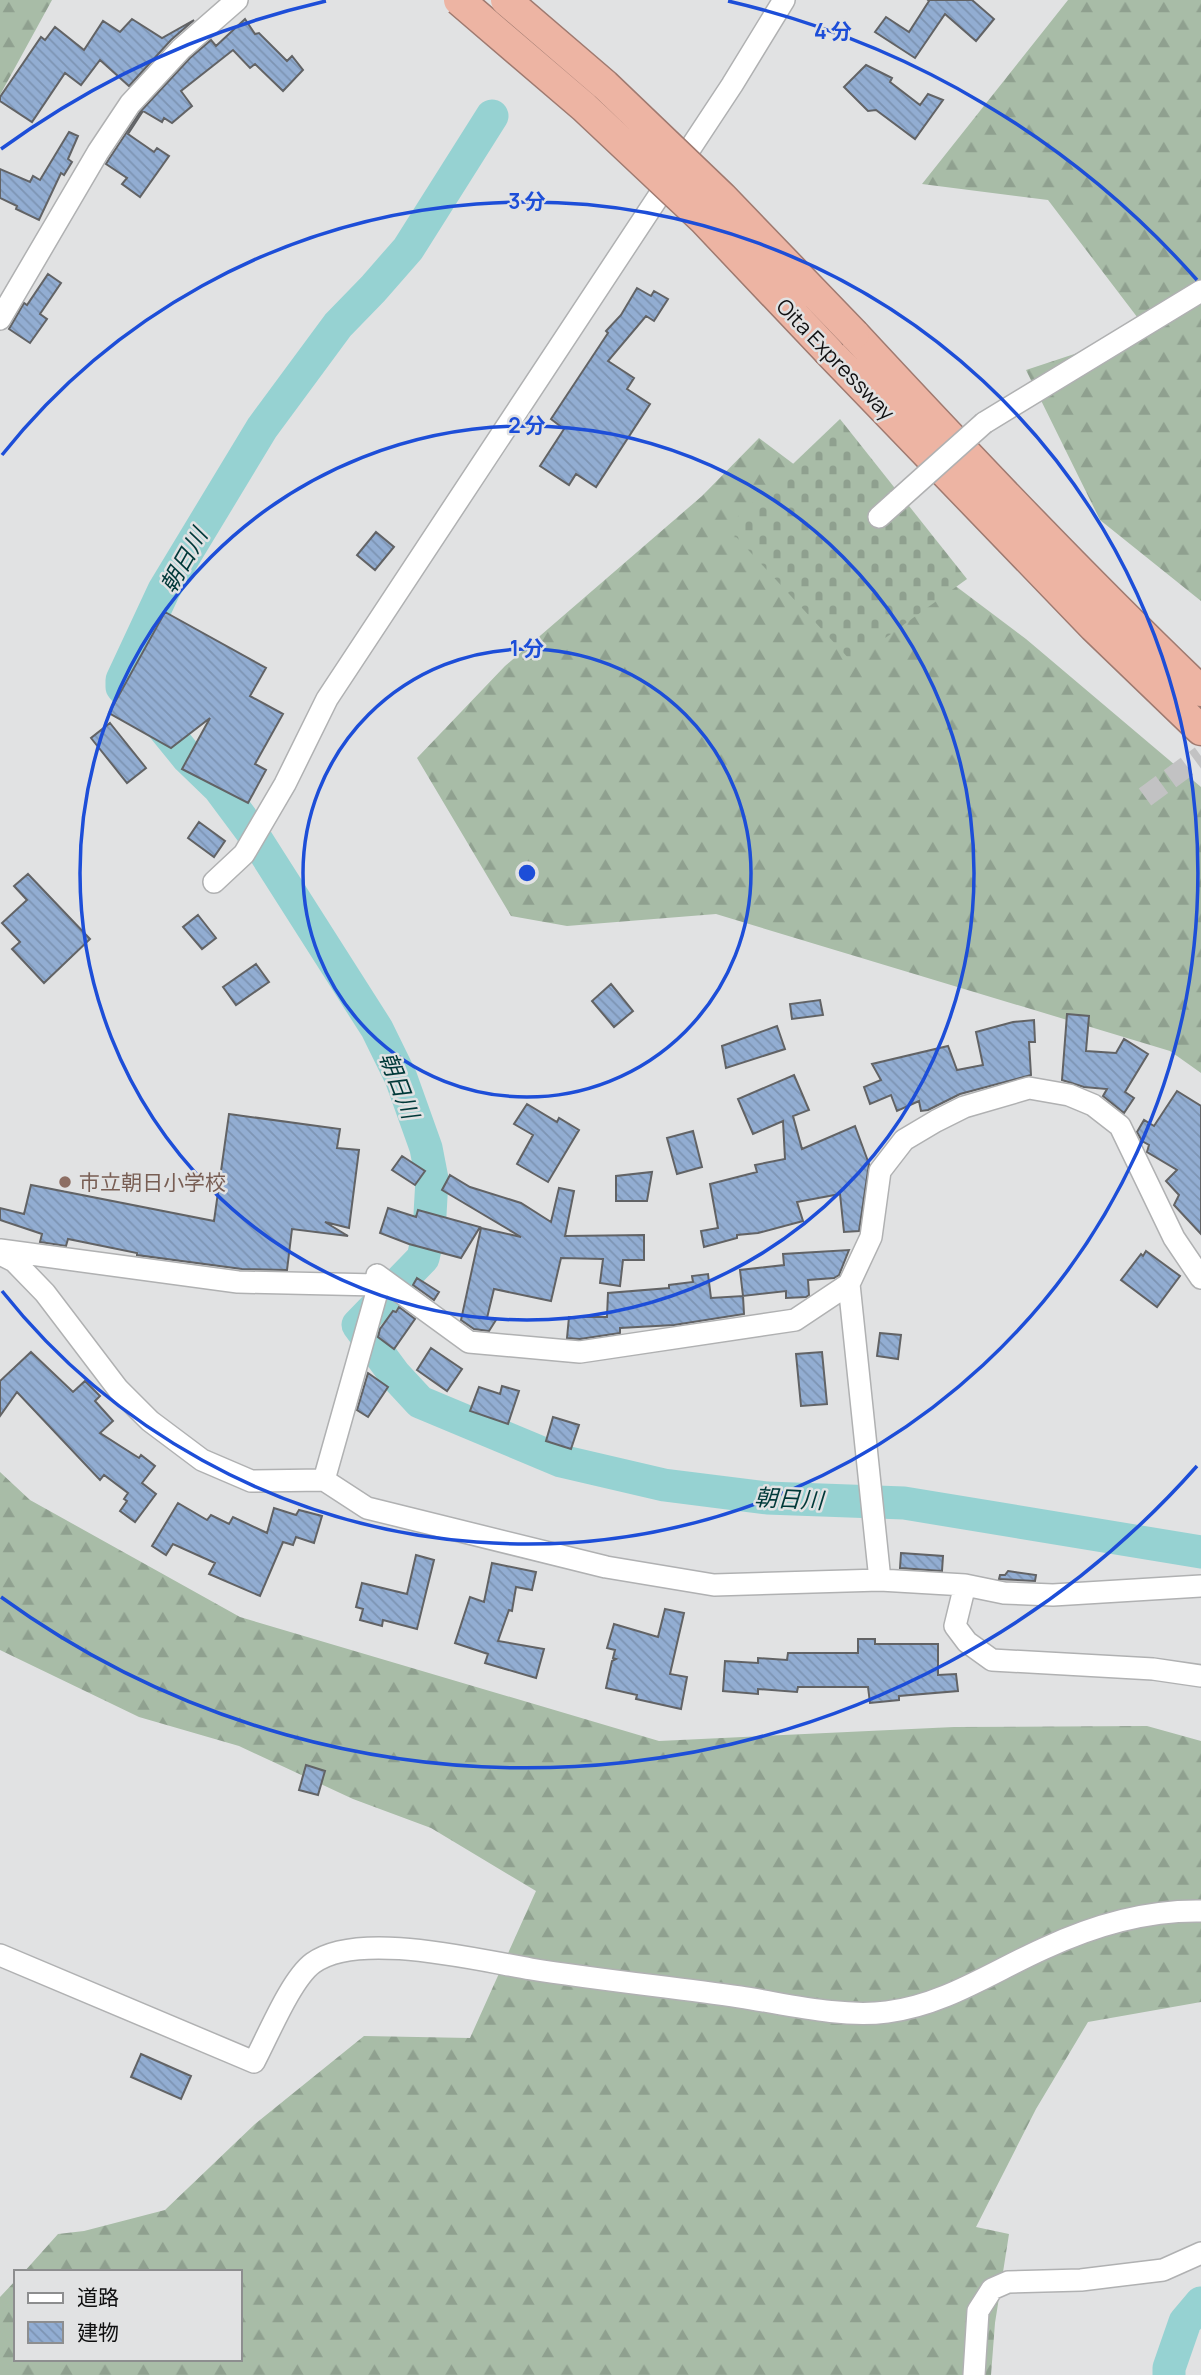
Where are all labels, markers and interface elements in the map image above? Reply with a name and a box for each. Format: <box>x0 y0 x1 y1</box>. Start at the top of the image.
text: 4 分 <box>814 17 852 45</box>
text: 3 分 <box>508 187 546 215</box>
street label: Oita Expressway <box>771 292 901 426</box>
text: 2 分 <box>508 411 546 439</box>
water label: 朝日川 <box>152 520 216 598</box>
text: 1 分 <box>510 634 544 662</box>
centre of rings <box>515 861 539 885</box>
water label: 朝日川 <box>373 1047 428 1126</box>
place label: 市立朝日小学校 <box>79 1168 226 1196</box>
marker: 市立朝日小学校 <box>57 1174 73 1190</box>
water label: 朝日川 <box>754 1480 827 1516</box>
legend <box>14 2270 242 2361</box>
text: 道路 <box>77 2283 119 2311</box>
text: 建物 <box>77 2318 119 2346</box>

